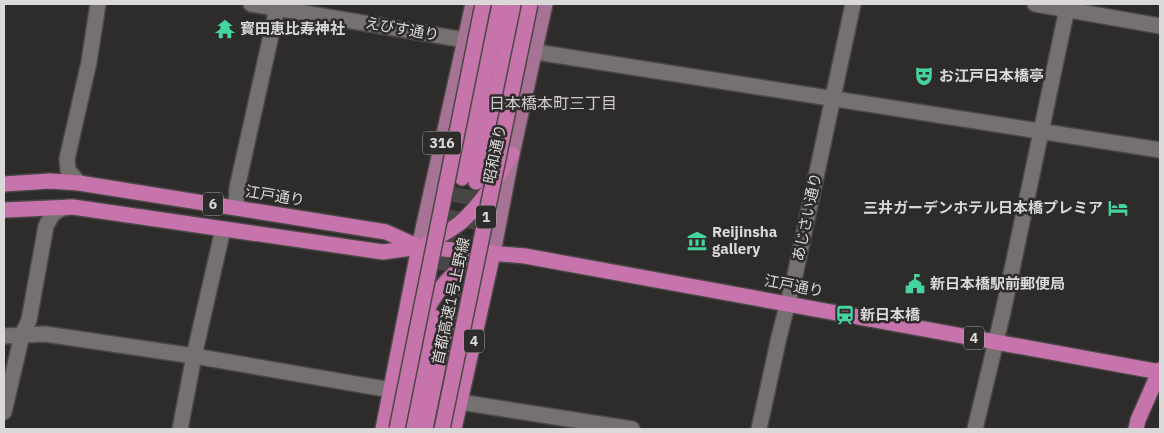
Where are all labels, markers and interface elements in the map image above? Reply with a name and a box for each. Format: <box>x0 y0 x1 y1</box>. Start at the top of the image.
street label: えびす通り <box>363 13 441 44</box>
temple icon: 寳田恵比寿神社 <box>214 18 236 40</box>
place label: 寳田恵比寿神社 <box>240 19 345 38</box>
theatre icon: お江戸日本橋亭 <box>913 65 935 87</box>
place label: お江戸日本橋亭 <box>939 66 1044 85</box>
district label: 日本橋本町三丁目 <box>489 93 617 113</box>
street label: 昭和通り <box>479 123 510 185</box>
road number: 316 <box>423 132 461 154</box>
street label: あじさい通り <box>788 171 825 263</box>
street label: 江戸通り <box>244 181 306 210</box>
road number: 6 <box>203 192 223 215</box>
hotel icon: 三井ガーデンホテル日本橋プレミア <box>1107 197 1129 219</box>
place label: 三井ガーデンホテル日本橋プレミア <box>863 198 1103 217</box>
road number: 1 <box>476 206 496 228</box>
place label: Reijinsha gallery <box>712 222 778 258</box>
museum icon: Reijinsha gallery <box>686 230 708 252</box>
street label: 首都高速1号上野線 <box>428 236 473 366</box>
street label: 江戸通り <box>763 270 825 301</box>
public building icon: 新日本橋駅前郵便局 <box>904 273 926 295</box>
place label: 新日本橋駅前郵便局 <box>930 274 1065 293</box>
station icon: 新日本橋 <box>834 304 856 326</box>
place label: 新日本橋 <box>860 305 921 324</box>
road number: 4 <box>964 326 984 349</box>
road number: 4 <box>464 330 484 352</box>

